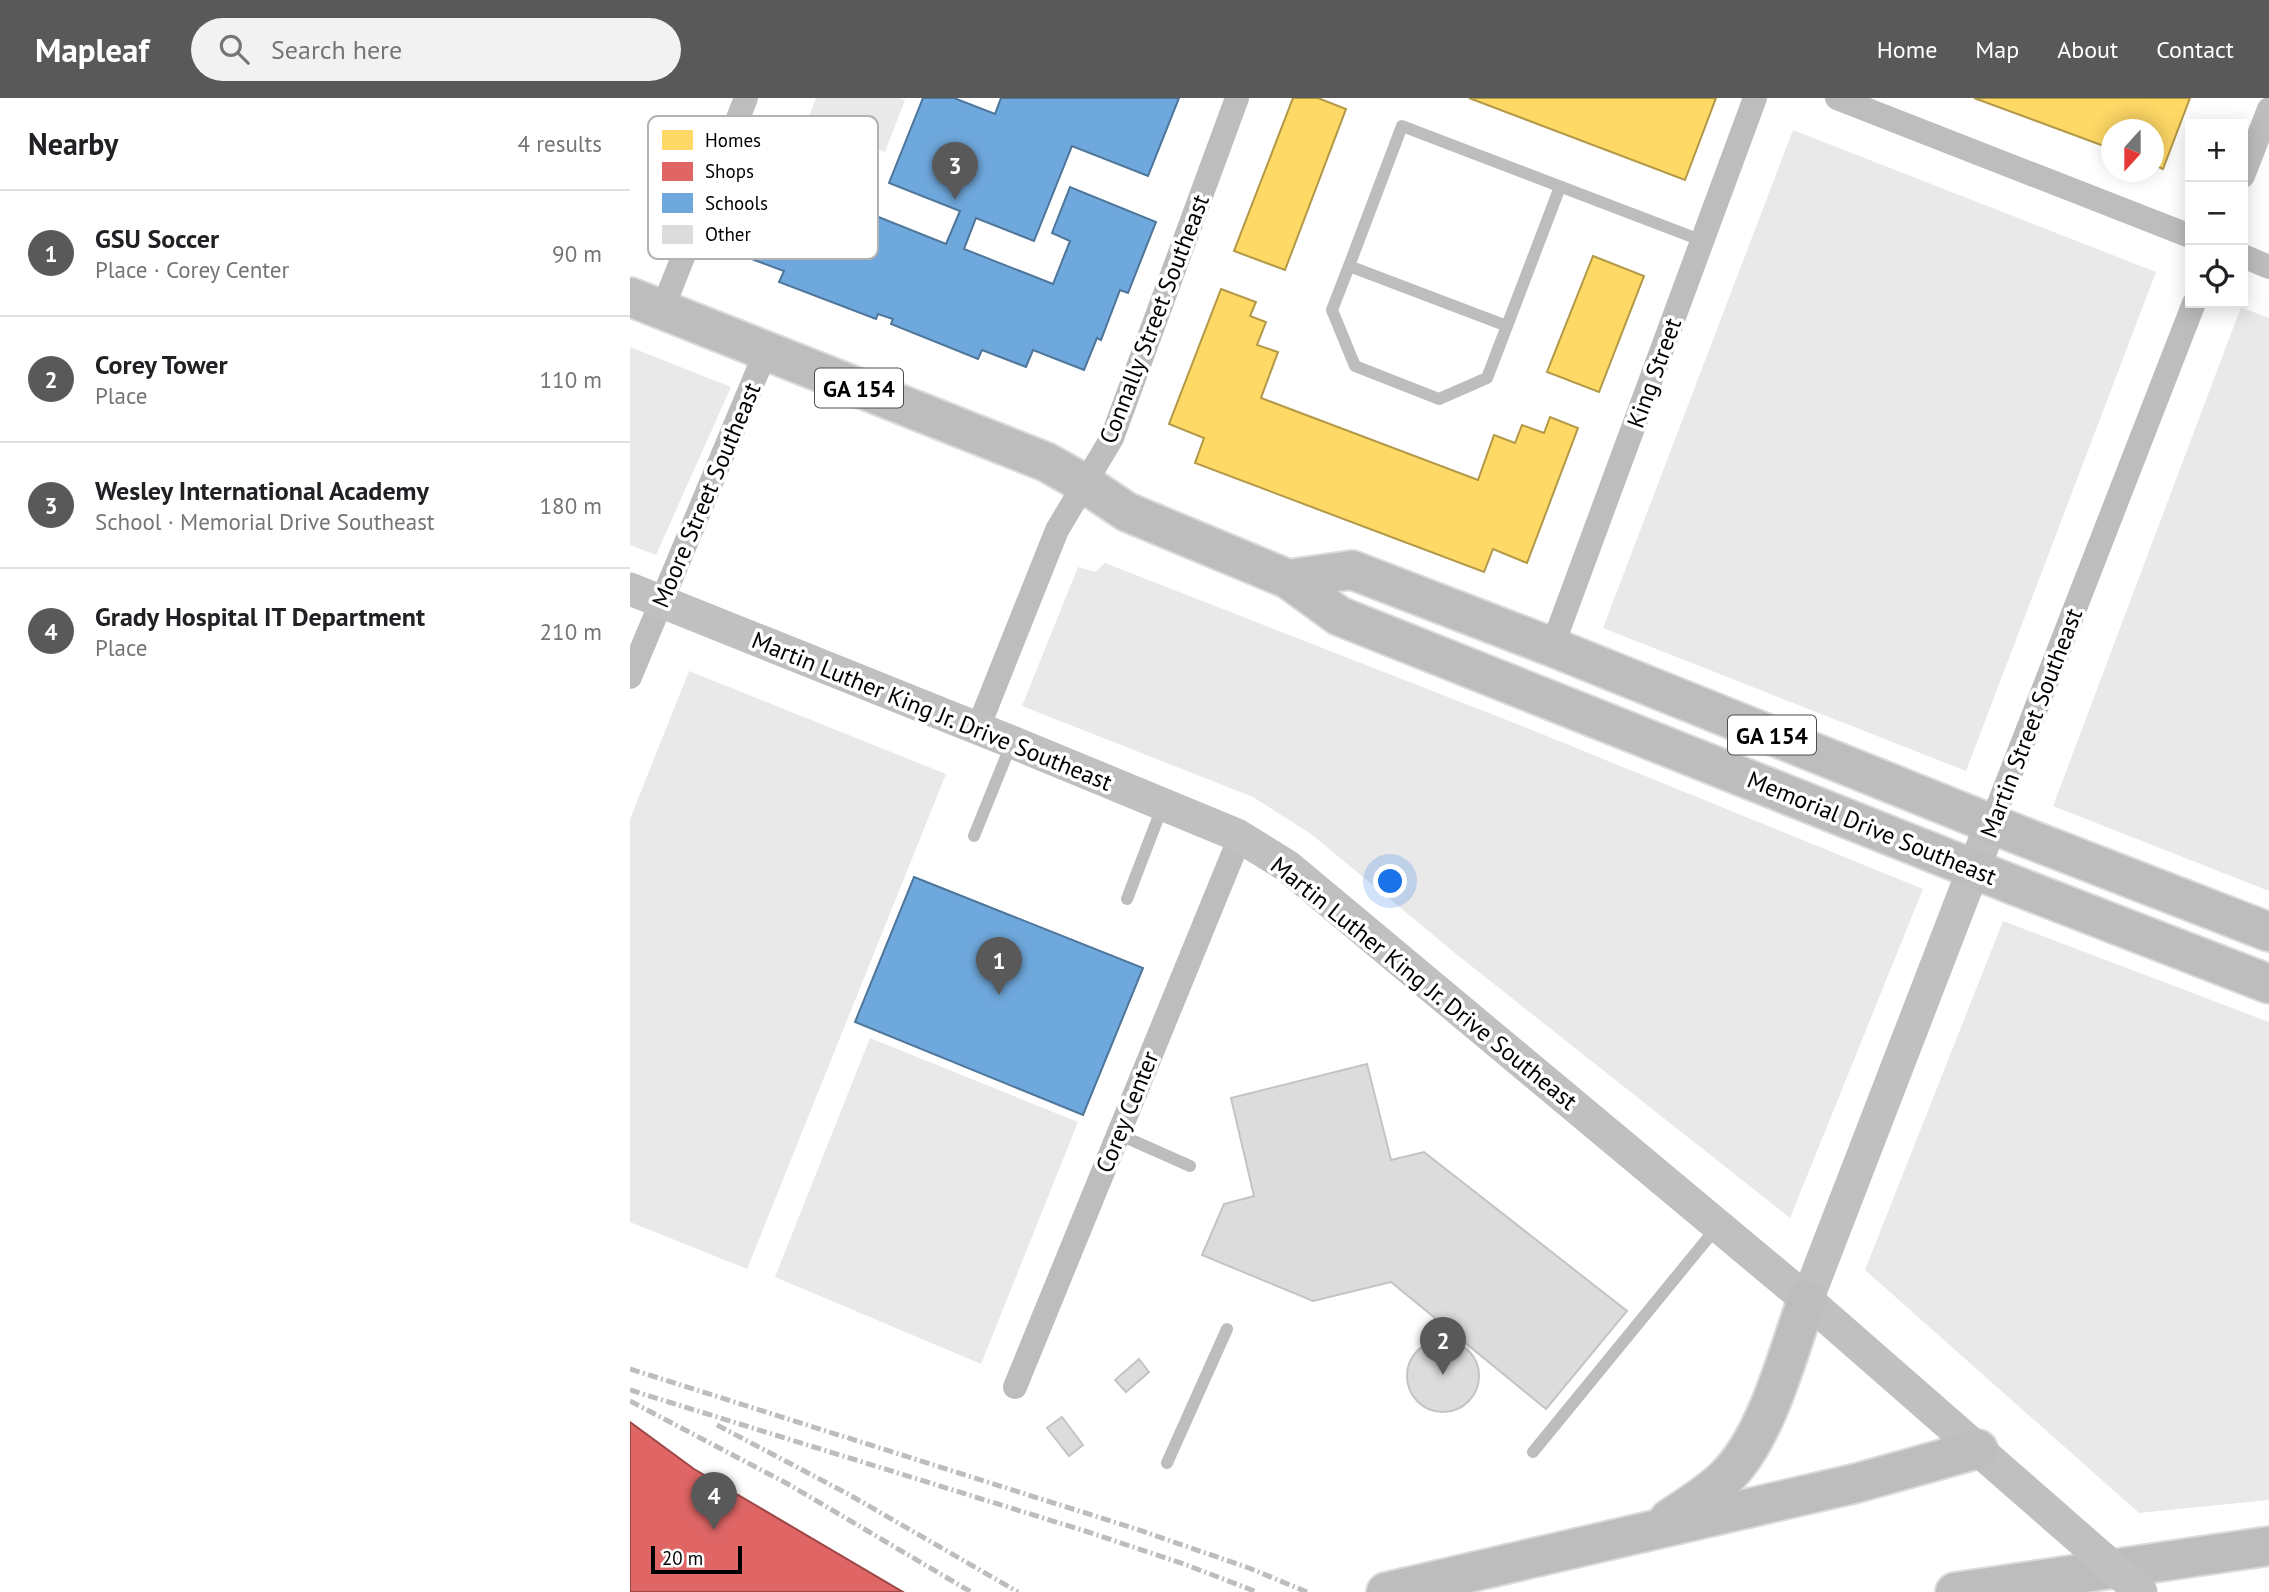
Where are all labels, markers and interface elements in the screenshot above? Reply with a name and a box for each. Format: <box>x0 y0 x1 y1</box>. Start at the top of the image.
search box <box>191 18 681 81</box>
text: Mapleaf <box>35 28 149 71</box>
icon: search <box>215 30 253 68</box>
text: Search here <box>271 33 402 66</box>
text: Home <box>1877 34 1937 65</box>
text: Map <box>1975 34 2019 65</box>
text: About <box>2057 34 2118 65</box>
text: Contact <box>2156 34 2234 65</box>
legend <box>648 116 878 259</box>
north arrow <box>2101 119 2164 182</box>
map controls <box>2185 119 2248 308</box>
button: + <box>2185 119 2248 182</box>
text: Nearby <box>28 124 118 163</box>
text: Homes <box>705 128 761 152</box>
text: 4 results <box>518 129 602 158</box>
pin: 3 <box>932 142 978 200</box>
text: Shops <box>705 159 754 183</box>
button: − <box>2185 182 2248 245</box>
street label: Connally Street Southeast <box>1092 190 1216 448</box>
text: Schools <box>705 191 768 215</box>
text: GSU Soccer <box>95 222 219 255</box>
text: Other <box>705 222 751 246</box>
text: 1 <box>44 239 58 268</box>
text: 90 m <box>552 239 602 268</box>
button: locate <box>2185 245 2248 308</box>
text: Place · Corey Center <box>95 255 289 284</box>
street label: King Street <box>1620 314 1688 432</box>
text: Corey Tower <box>95 348 228 381</box>
text: 2 <box>44 365 58 394</box>
text: 110 m <box>540 365 602 394</box>
road number: GA 154 <box>815 368 903 408</box>
street label: Moore Street Southeast <box>645 378 767 612</box>
text: Place <box>95 381 148 410</box>
text: Wesley International Academy <box>95 474 429 507</box>
text: 3 <box>44 491 58 520</box>
text: 180 m <box>540 491 602 520</box>
text: School · Memorial Drive Southeast <box>95 507 435 536</box>
text: Grady Hospital IT Department <box>95 600 425 633</box>
street label: Martin Street Southeast <box>1973 604 2089 842</box>
text: 4 <box>44 617 58 646</box>
text: 210 m <box>540 617 602 646</box>
street label: Martin Luther King Jr. Drive Southeast <box>747 624 1117 798</box>
text: Place <box>95 633 148 662</box>
road number: GA 154 <box>1728 716 1816 754</box>
street label: Memorial Drive Southeast <box>1743 764 2001 892</box>
street label: Martin Luther King Jr. Drive Southeast <box>1264 850 1584 1116</box>
your location <box>1373 864 1407 898</box>
pin: 1 <box>976 937 1022 995</box>
street label: Corey Center <box>1089 1047 1165 1177</box>
pin: 2 <box>1420 1317 1466 1375</box>
pin: 4 <box>691 1472 737 1530</box>
scale bar <box>651 1543 742 1575</box>
text: 20 m <box>662 1546 703 1570</box>

